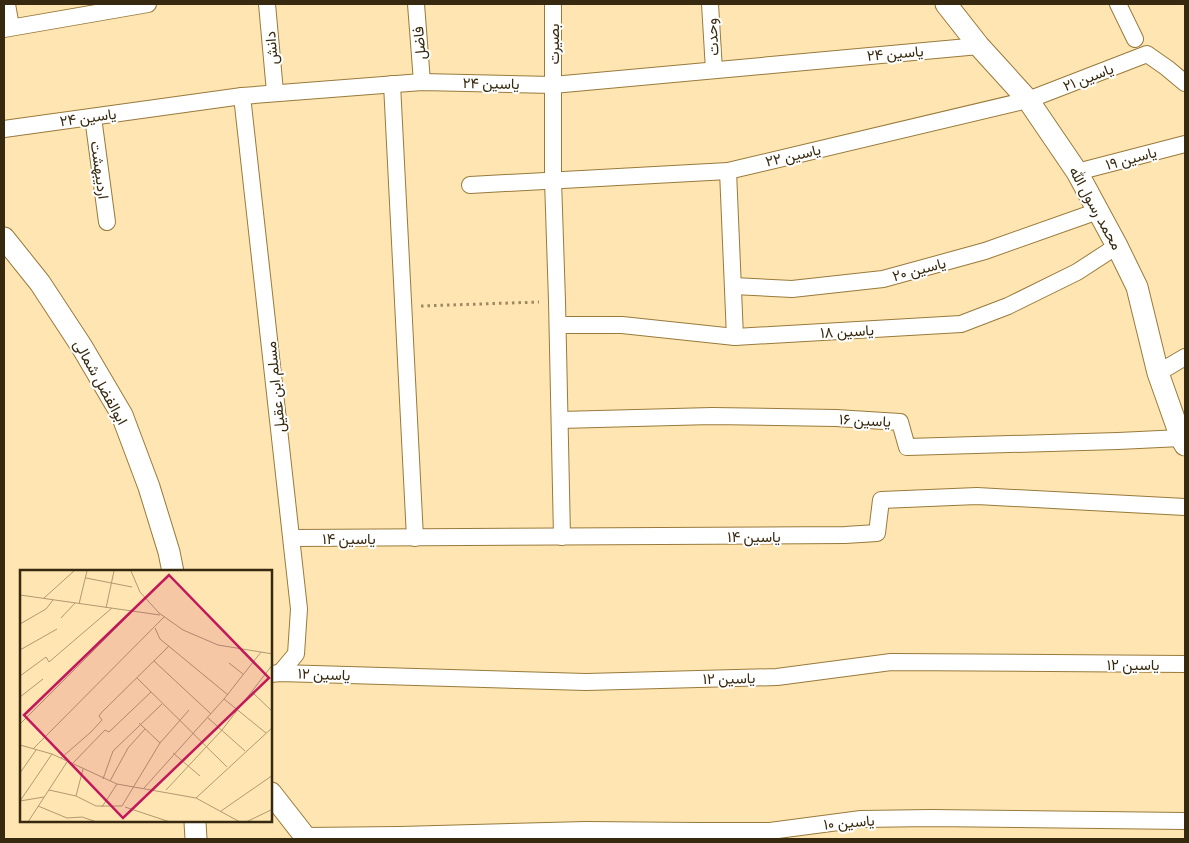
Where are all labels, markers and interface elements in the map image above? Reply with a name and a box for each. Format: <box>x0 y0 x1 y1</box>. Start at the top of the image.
street label: وحدت <box>699 17 725 57</box>
street label: بصیرت <box>542 23 565 65</box>
street label: فاضل <box>406 25 432 61</box>
street label: دانش <box>258 30 284 66</box>
street label: یاسین ۲۴ <box>866 39 924 67</box>
street label: یاسین ۲۱ <box>1059 57 1117 97</box>
street label: یاسین ۲۴ <box>462 71 520 95</box>
street label: یاسین ۲۴ <box>58 102 118 132</box>
street label: یاسین ۲۲ <box>763 137 823 173</box>
street label: اردیبهشت <box>85 139 115 201</box>
street label: یاسین ۱۹ <box>1103 140 1159 176</box>
street label: محمد رسول الله <box>1064 162 1128 254</box>
street label: یاسین ۲۰ <box>890 251 948 287</box>
street label: یاسین ۱۸ <box>820 318 874 344</box>
street label: ابوالفضل شمالی <box>68 335 134 429</box>
street label: مسلم ابن عقیل <box>259 340 291 434</box>
street label: یاسین ۱۶ <box>838 407 892 433</box>
street label: یاسین ۱۴ <box>727 525 781 548</box>
street label: یاسین ۱۴ <box>322 527 376 550</box>
inset map <box>20 570 272 823</box>
street label: یاسین ۱۲ <box>1107 653 1159 676</box>
street label: یاسین ۱۲ <box>297 662 351 686</box>
street label: یاسین ۱۲ <box>702 666 756 690</box>
street label: یاسین ۱۰ <box>823 808 875 836</box>

